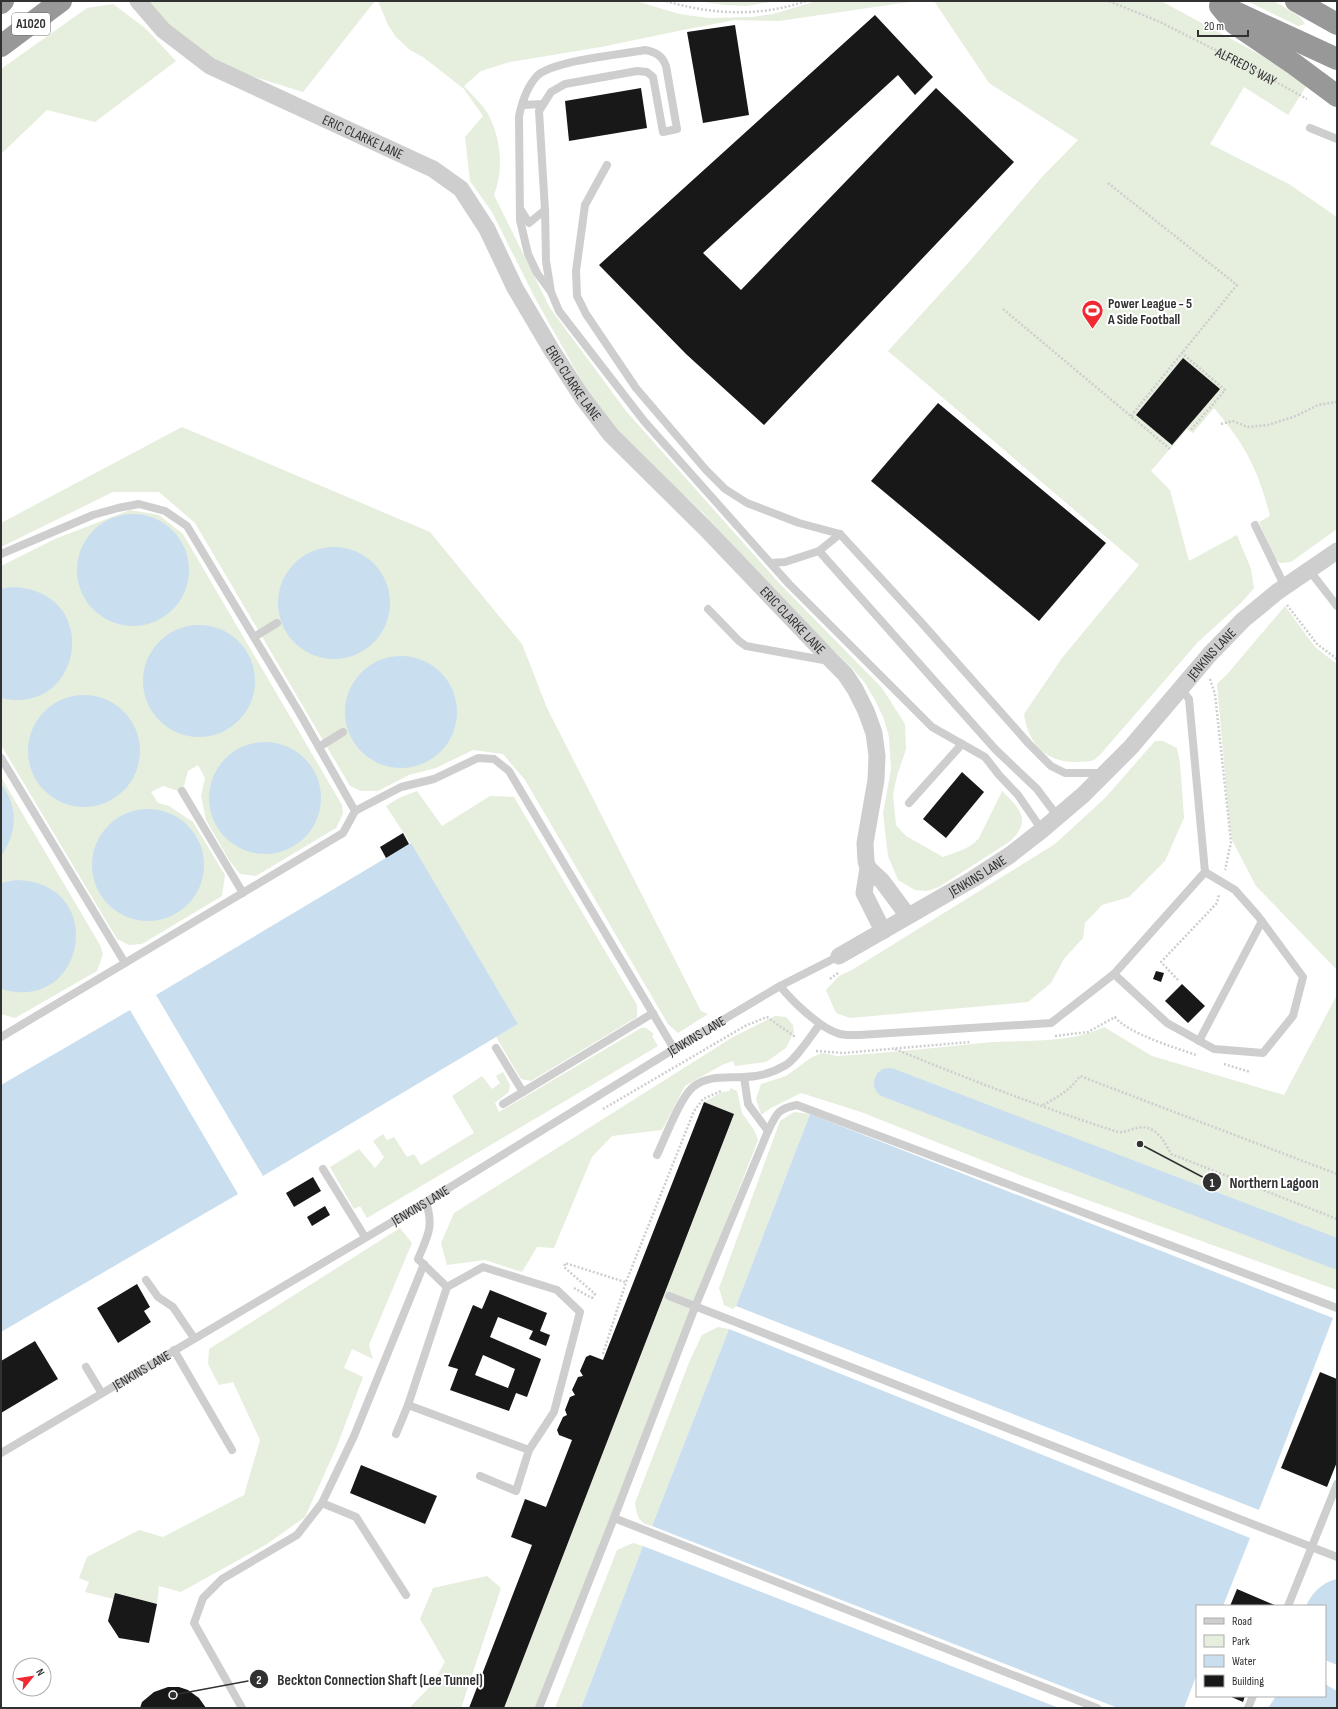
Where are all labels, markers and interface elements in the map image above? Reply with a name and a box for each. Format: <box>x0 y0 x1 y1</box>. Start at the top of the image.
scale bar <box>1198 12 1248 38</box>
road number: A1020 <box>12 13 50 35</box>
text: 20 m <box>1204 19 1224 34</box>
street label: ALFRED'S WAY <box>1212 43 1280 89</box>
street label: ERIC CLARKE LANE <box>320 111 406 163</box>
place label: Power League - 5 A Side Football <box>1107 295 1192 328</box>
sports icon: Power League - 5 A Side Football <box>1080 298 1106 331</box>
street label: ERIC CLARKE LANE <box>542 342 605 424</box>
street label: ERIC CLARKE LANE <box>757 583 829 658</box>
street label: JENKINS LANE <box>1183 624 1239 684</box>
street label: JENKINS LANE <box>945 851 1009 900</box>
street label: JENKINS LANE <box>663 1012 729 1060</box>
callout: Northern Lagoon <box>1202 1169 1327 1196</box>
text: Northern Lagoon <box>1229 1174 1319 1193</box>
text: 1 <box>1210 1176 1215 1191</box>
street label: JENKINS LANE <box>387 1181 453 1230</box>
street label: JENKINS LANE <box>108 1346 174 1394</box>
legend <box>1196 1605 1326 1697</box>
text: Road <box>1232 1614 1252 1629</box>
text: Park <box>1232 1634 1250 1649</box>
text: Water <box>1232 1654 1256 1669</box>
north arrow <box>12 1657 52 1697</box>
text: N <box>33 1666 47 1678</box>
callout: Beckton Connection Shaft (Lee Tunnel) <box>249 1666 491 1693</box>
text: Beckton Connection Shaft (Lee Tunnel) <box>277 1671 483 1690</box>
text: 2 <box>256 1673 262 1688</box>
text: Building <box>1232 1674 1264 1689</box>

